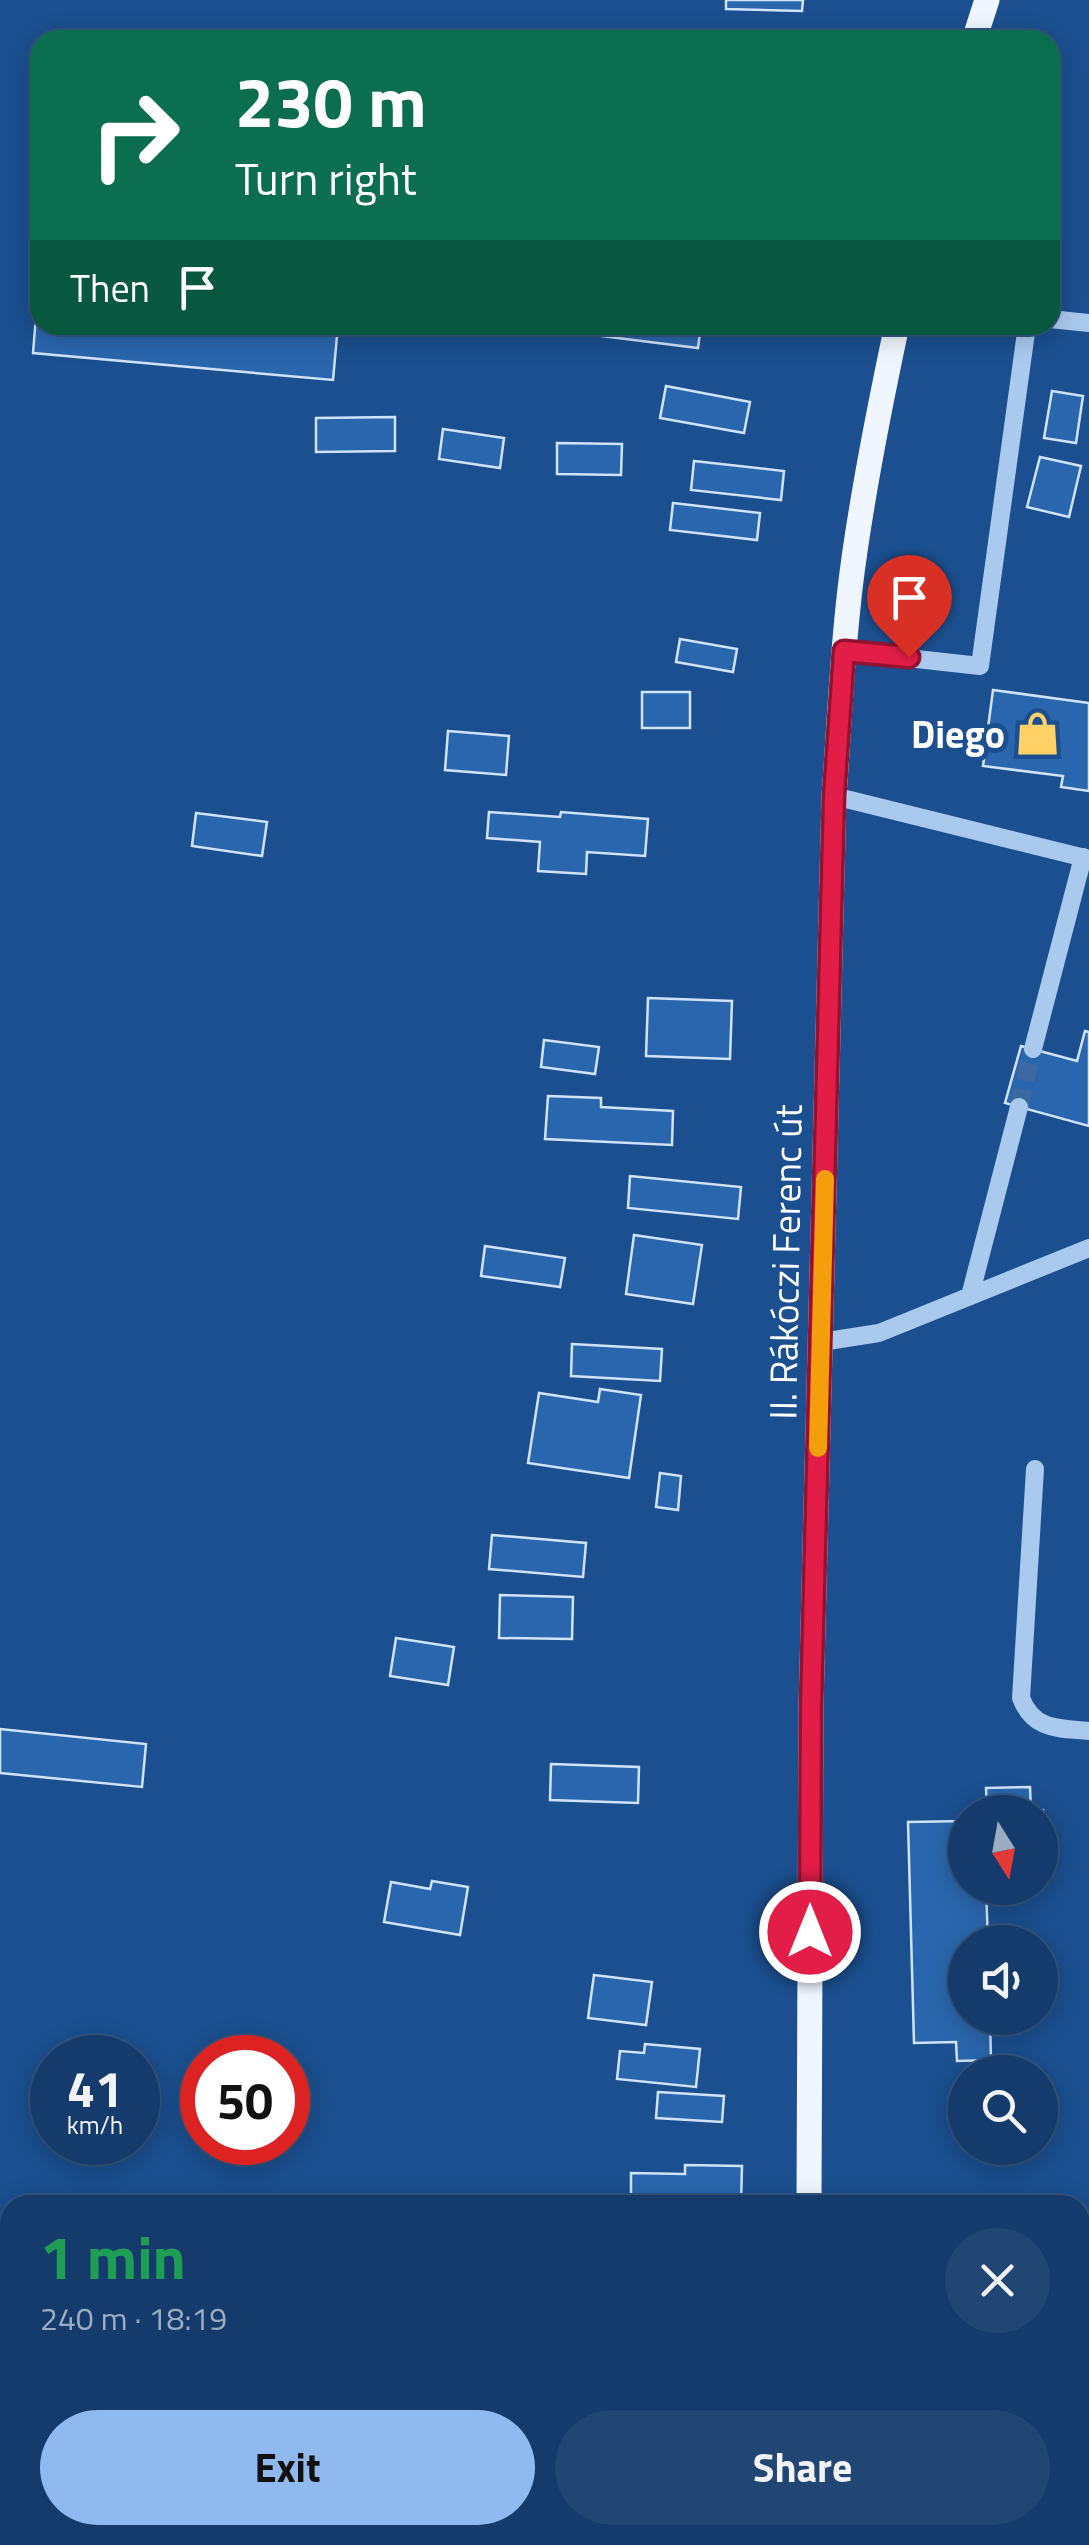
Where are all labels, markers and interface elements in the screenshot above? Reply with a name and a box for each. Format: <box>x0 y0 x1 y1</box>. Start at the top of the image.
text: 230 m <box>235 48 427 154</box>
icon: right <box>70 70 200 200</box>
text: Turn right <box>235 144 417 212</box>
text: Then <box>70 259 150 317</box>
icon: arrive <box>170 260 225 315</box>
pin <box>867 555 952 658</box>
icon: arrive <box>882 570 937 625</box>
place label: Diego <box>911 705 1005 763</box>
shop icon: Diego <box>1014 710 1062 758</box>
street label: II. Rákóczi Ferenc út <box>753 1104 817 1420</box>
north arrow <box>948 1795 1058 1905</box>
map controls <box>948 1795 1058 2165</box>
position arrow <box>758 1880 862 1984</box>
button: sound <box>948 1925 1058 2035</box>
speed limit sign: 50 <box>180 2035 310 2165</box>
text: 41 <box>67 2050 123 2126</box>
button: search <box>948 2055 1058 2165</box>
text: km/h <box>67 2106 123 2144</box>
text: 1 min <box>40 2211 186 2302</box>
button: close <box>945 2228 1050 2333</box>
text: 240 m · 18:19 <box>40 2294 227 2342</box>
button: Exit <box>40 2410 535 2525</box>
button: Share <box>555 2410 1050 2525</box>

